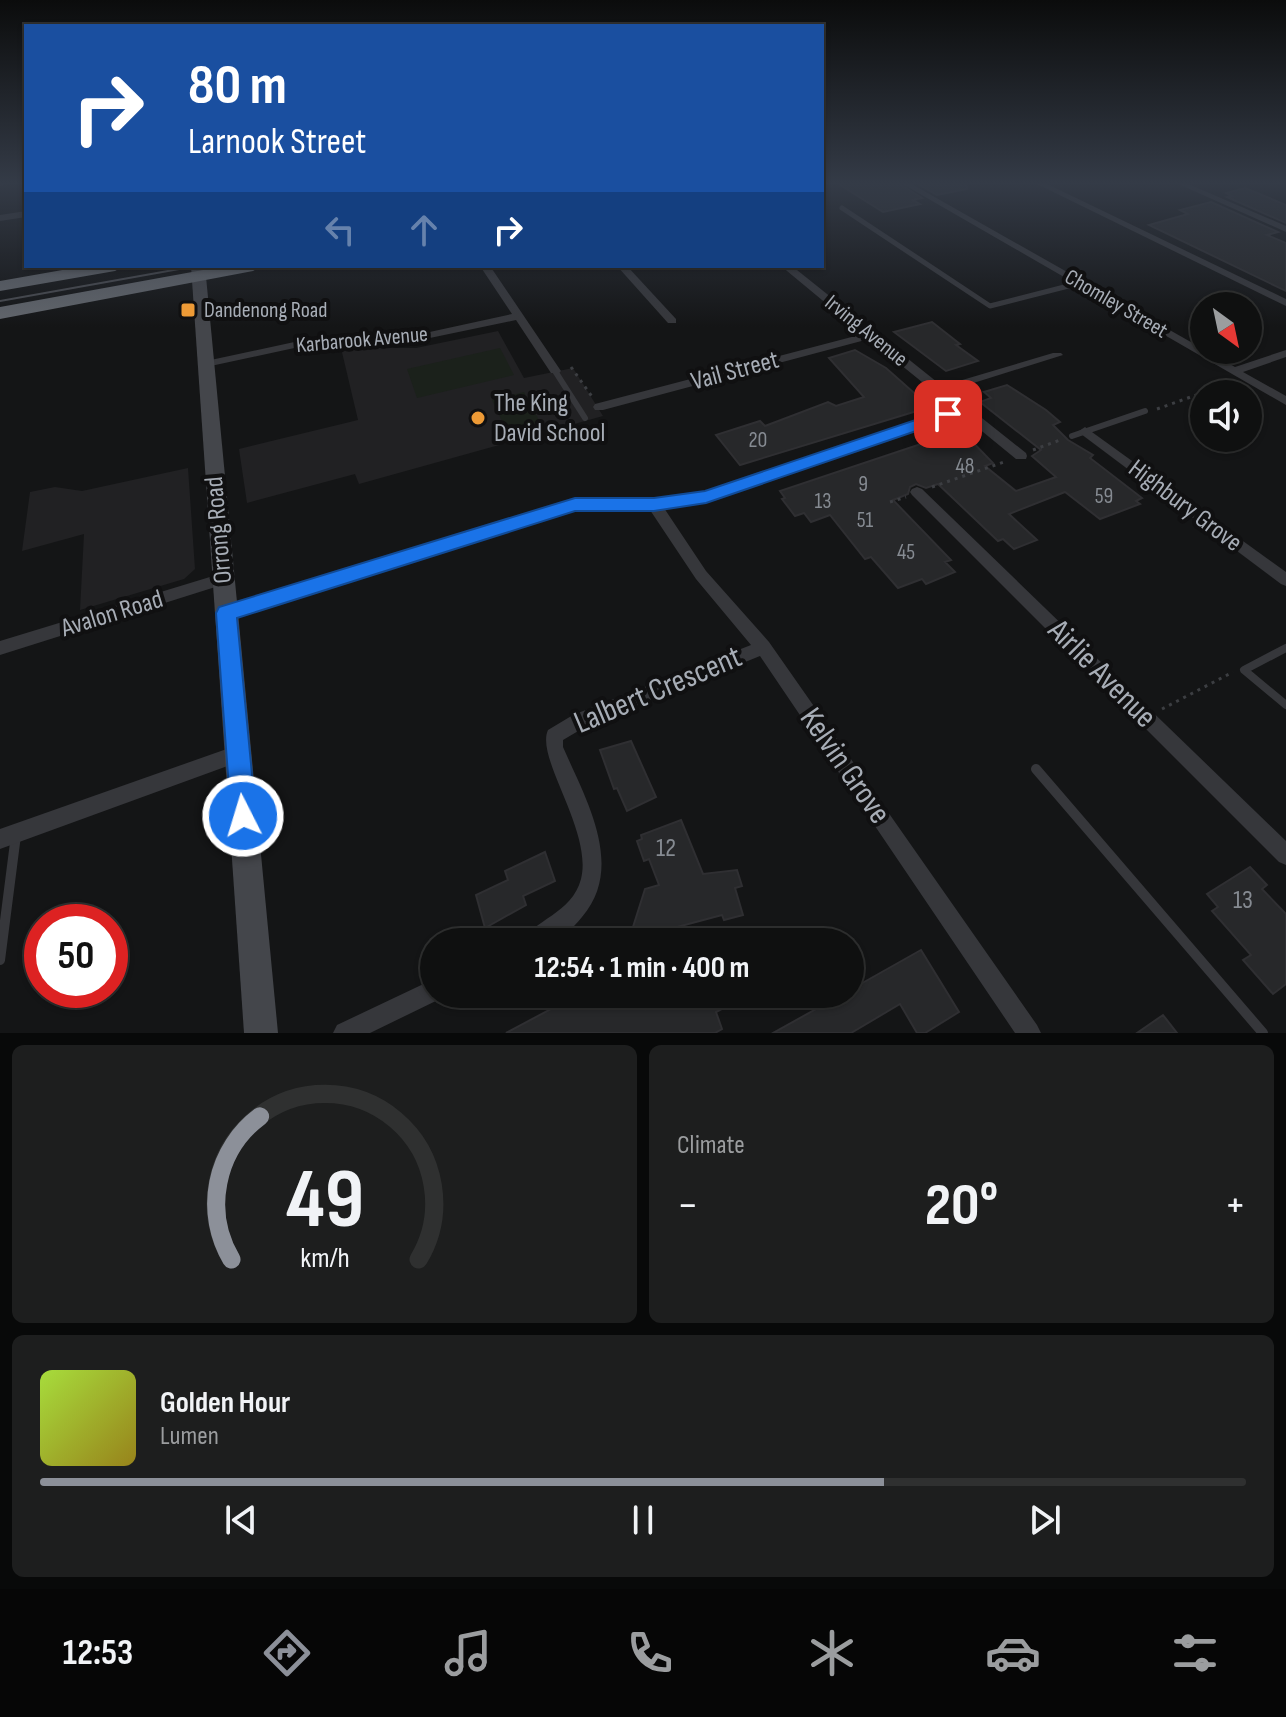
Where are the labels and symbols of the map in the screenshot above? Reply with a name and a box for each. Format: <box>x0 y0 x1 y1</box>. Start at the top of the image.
street label: Chomley Street <box>1060 264 1173 344</box>
street label: Irving Avenue <box>819 289 913 373</box>
north arrow <box>1190 292 1262 364</box>
place label: Dandenong Road <box>204 297 327 324</box>
marker: Dandenong Road <box>179 301 197 319</box>
street label: Karbarook Avenue <box>295 321 429 359</box>
street label: Vail Street <box>688 344 782 398</box>
pin <box>914 380 982 448</box>
place label: The King David School <box>494 388 605 449</box>
marker: The King David School <box>469 409 487 427</box>
house number: 20 <box>749 427 767 454</box>
house number: 48 <box>956 453 974 480</box>
street label: Highbury Grove <box>1122 453 1248 559</box>
house number: 9 <box>858 471 868 498</box>
street label: Orrong Road <box>199 475 239 585</box>
house number: 59 <box>1095 483 1113 510</box>
house number: 13 <box>815 488 831 515</box>
house number: 51 <box>857 507 874 534</box>
house number: 45 <box>897 539 915 566</box>
street label: Avalon Road <box>56 584 167 644</box>
street label: Airlie Avenue <box>1039 611 1164 736</box>
street label: Lalbert Crescent <box>568 637 748 743</box>
street label: Kelvin Grove <box>791 701 899 831</box>
position arrow <box>201 774 285 858</box>
house number: 12 <box>656 833 676 864</box>
house number: 13 <box>1233 885 1253 916</box>
speed limit sign: 50 <box>24 904 128 1008</box>

